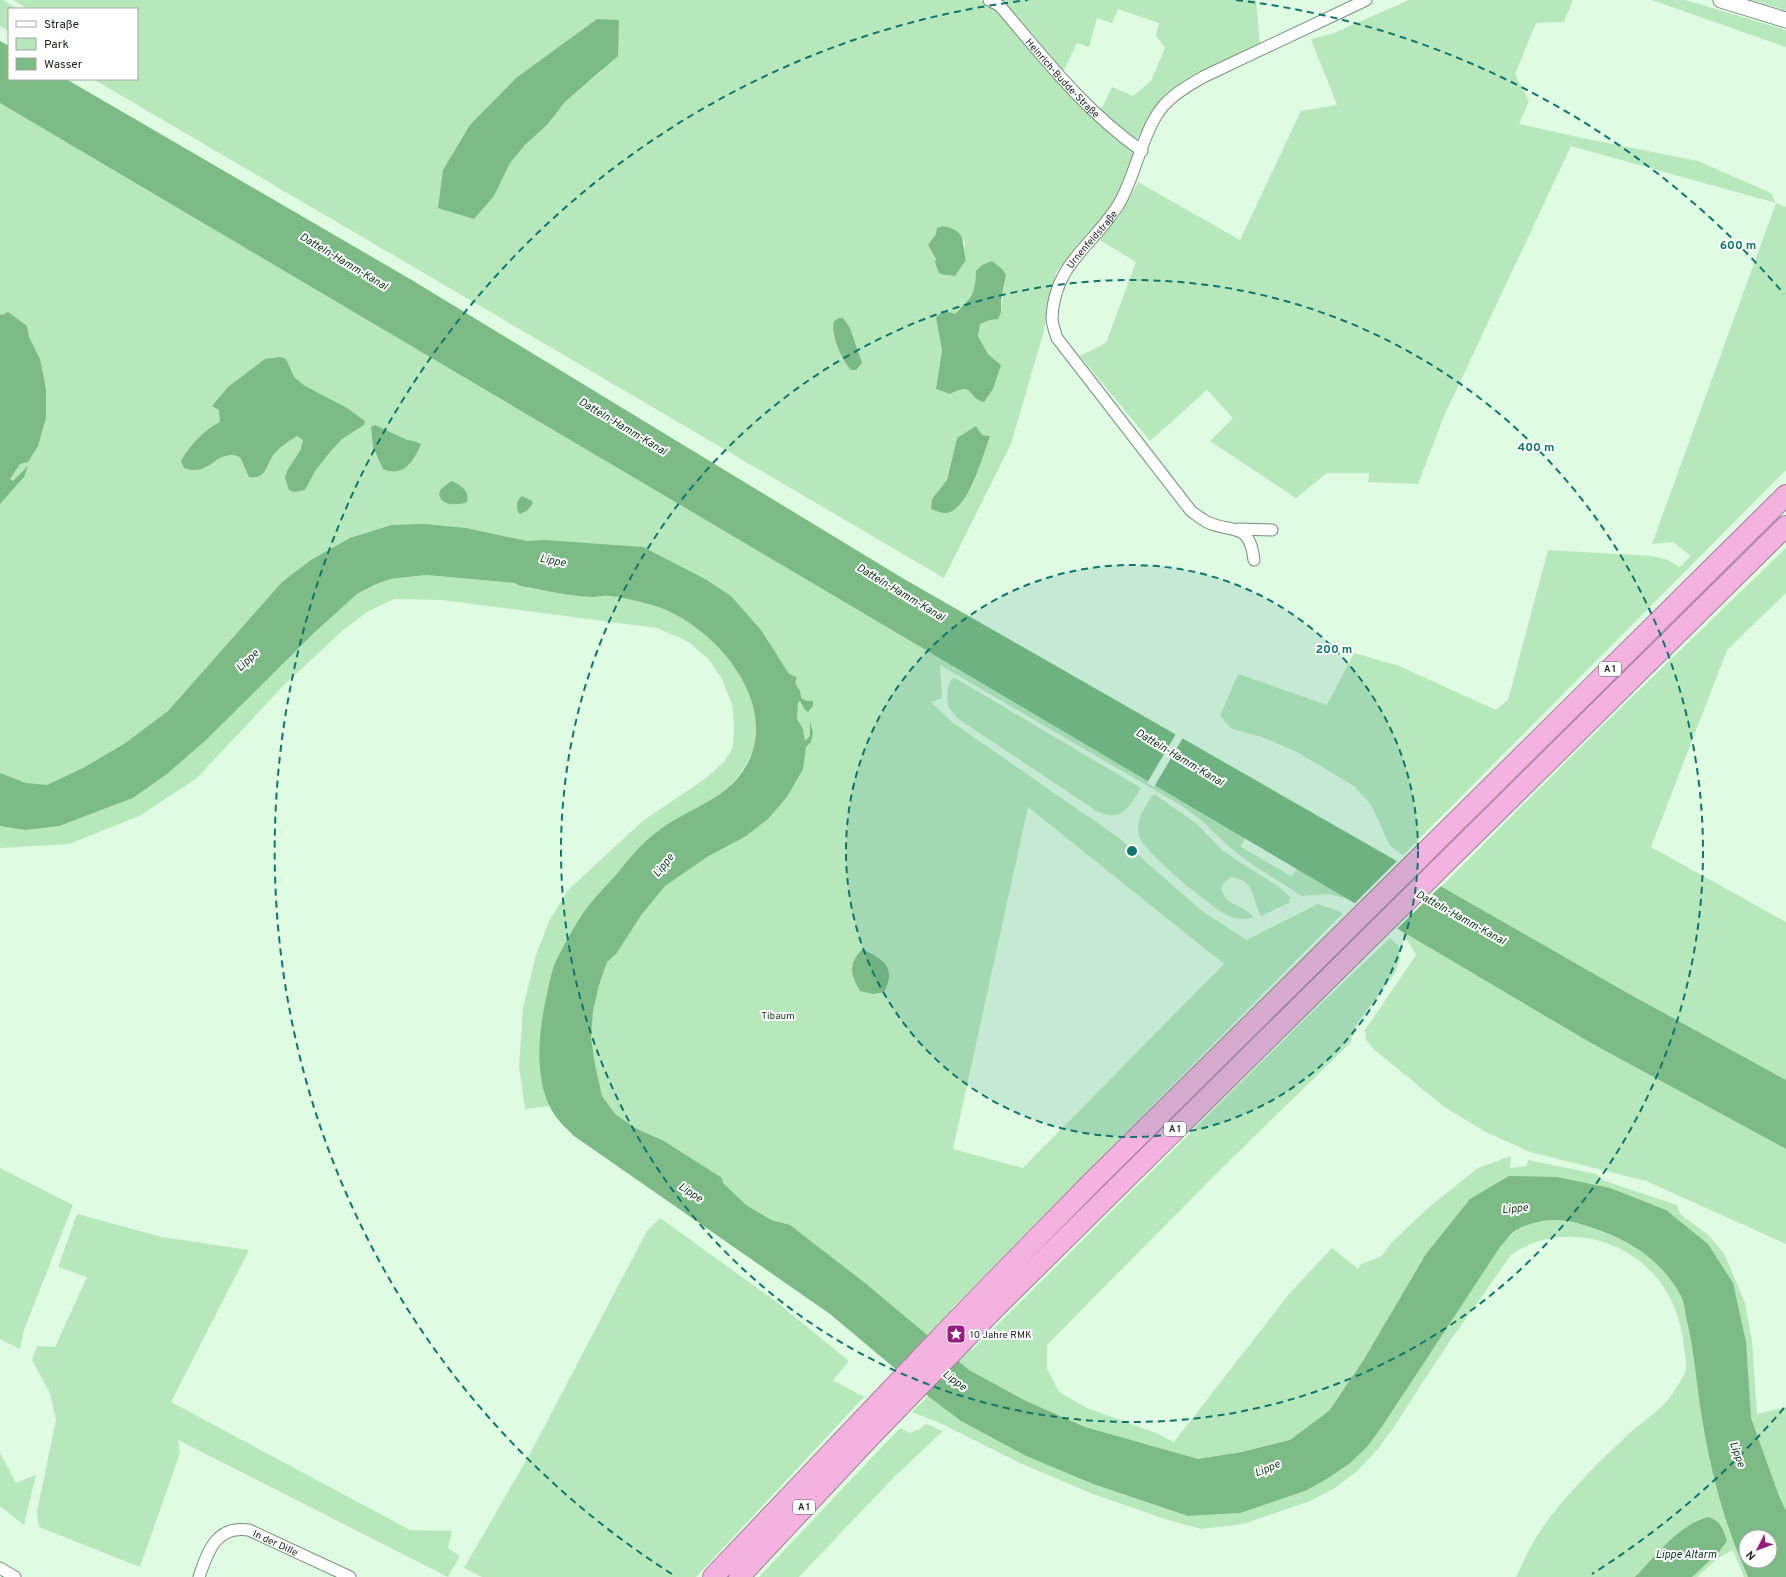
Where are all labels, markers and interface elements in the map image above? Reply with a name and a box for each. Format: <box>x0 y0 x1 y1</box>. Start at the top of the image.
legend <box>8 8 138 80</box>
text: Straße <box>44 17 79 33</box>
street label: Heinrich-Budde-Straße <box>1022 36 1102 121</box>
text: Park <box>44 37 69 53</box>
text: Wasser <box>44 57 83 73</box>
street label: Urnenfeldstraße <box>1064 208 1121 272</box>
water label: Datteln-Hamm-Kanal <box>297 230 391 294</box>
text: 600 m <box>1720 238 1756 254</box>
water label: Datteln-Hamm-Kanal <box>576 395 670 459</box>
text: 400 m <box>1517 440 1555 456</box>
water label: Lippe <box>539 552 567 570</box>
water label: Datteln-Hamm-Kanal <box>854 561 948 625</box>
text: 200 m <box>1316 642 1352 658</box>
water label: Lippe <box>233 646 262 675</box>
road number: A 1 <box>1599 662 1621 676</box>
water label: Datteln-Hamm-Kanal <box>1133 726 1227 790</box>
centre of rings <box>1125 844 1139 858</box>
water label: Lippe <box>650 851 678 880</box>
water label: Datteln-Hamm-Kanal <box>1413 887 1509 949</box>
park label: Tibaum <box>761 1010 795 1023</box>
road number: A 1 <box>1164 1122 1186 1136</box>
water label: Lippe <box>676 1180 706 1206</box>
water label: Lippe <box>1501 1201 1529 1217</box>
place icon: 10 Jahre RMK <box>945 1323 967 1345</box>
place label: 10 Jahre RMK <box>970 1329 1032 1342</box>
water label: Lippe <box>940 1367 969 1394</box>
water label: Lippe <box>1726 1440 1748 1469</box>
water label: Lippe <box>1253 1457 1283 1481</box>
road number: A 1 <box>793 1500 815 1514</box>
street label: In der Dille <box>250 1528 300 1560</box>
north arrow <box>1738 1529 1778 1569</box>
text: N <box>1743 1547 1759 1563</box>
water label: Lippe Altarm <box>1656 1548 1716 1562</box>

